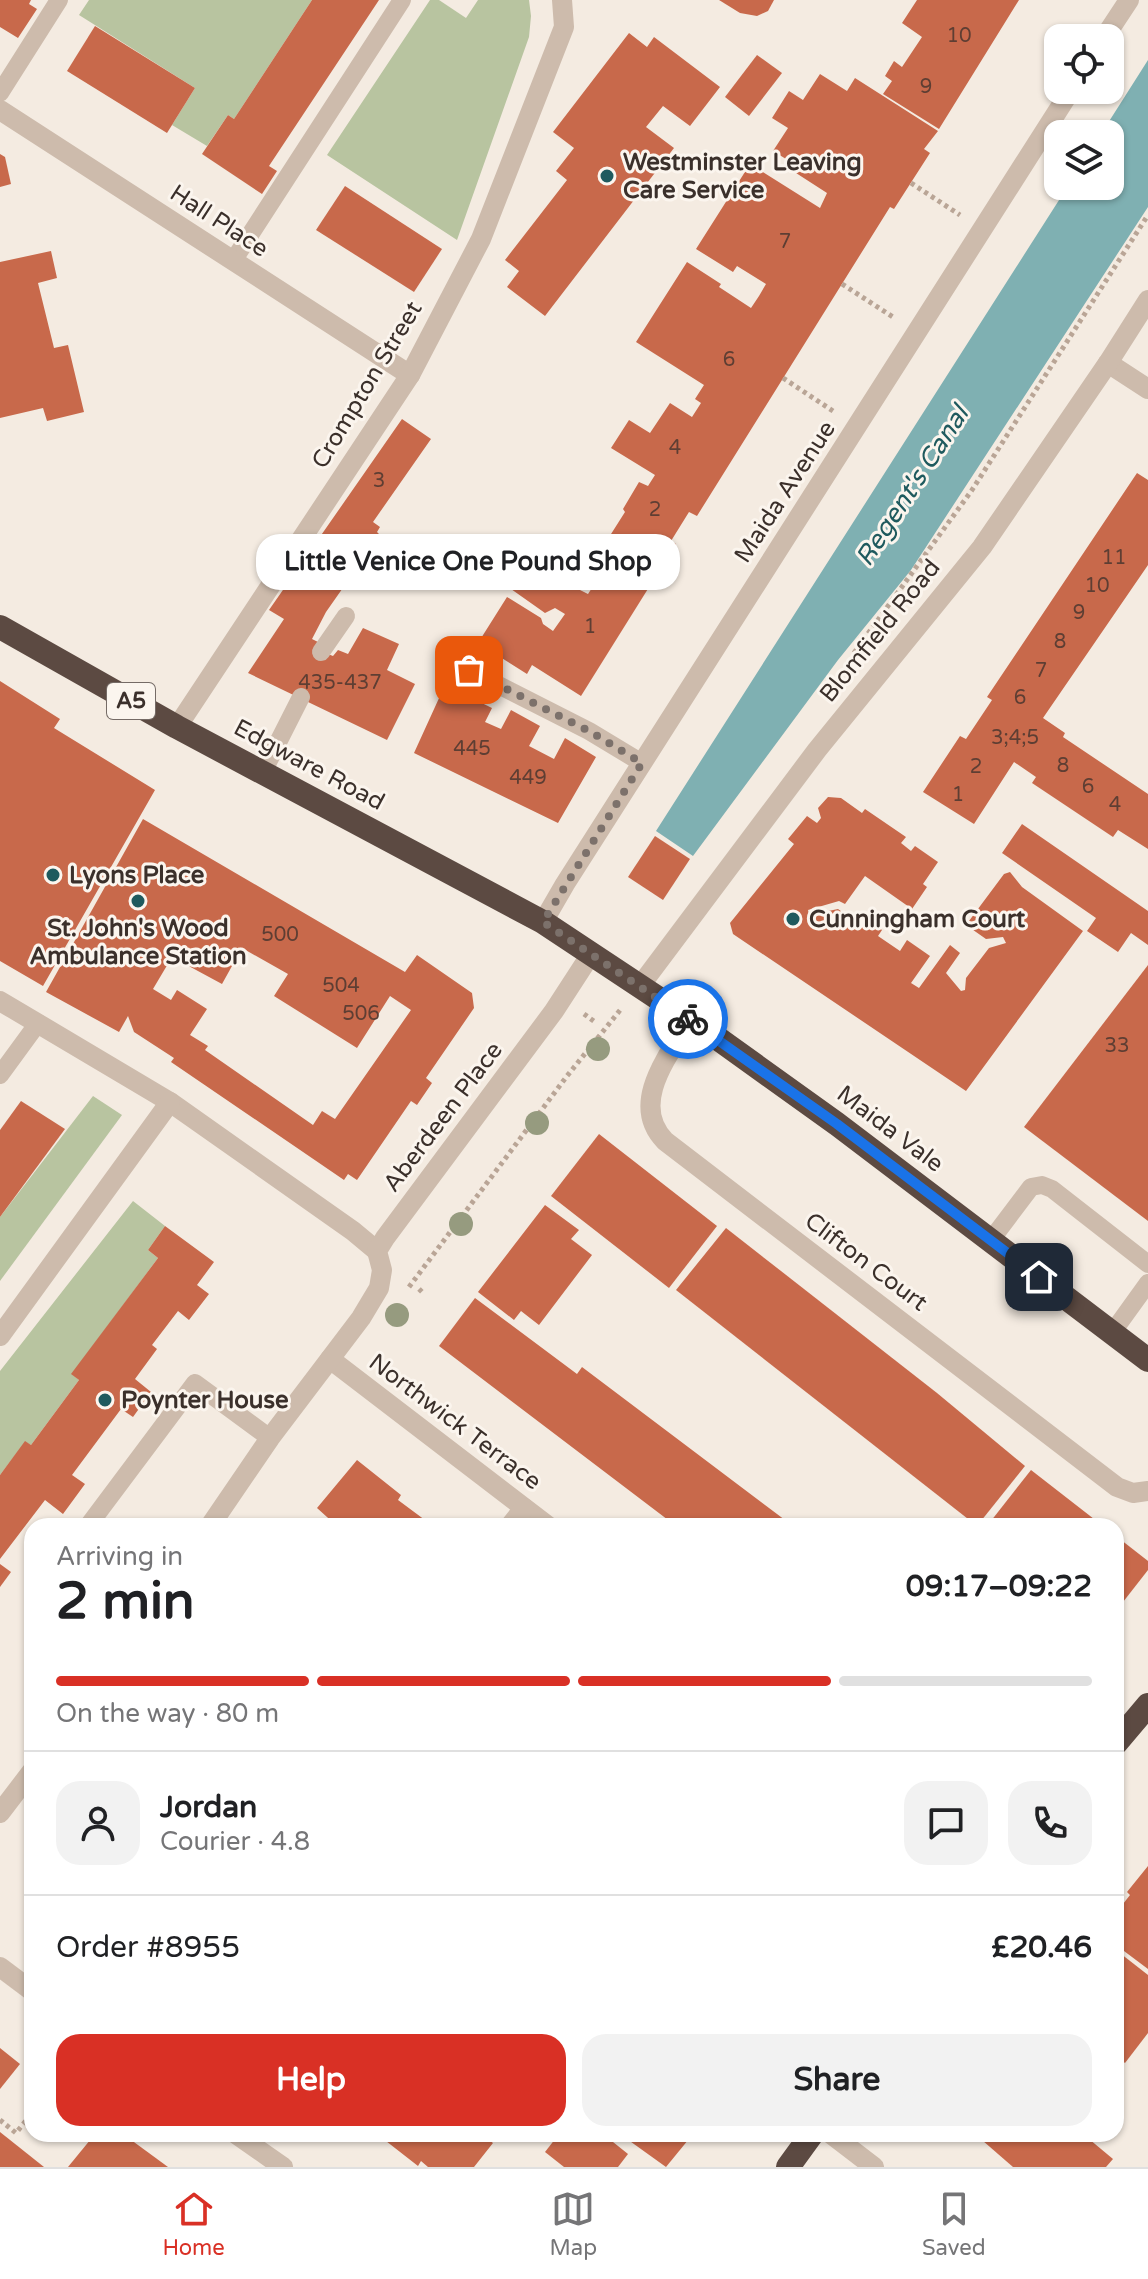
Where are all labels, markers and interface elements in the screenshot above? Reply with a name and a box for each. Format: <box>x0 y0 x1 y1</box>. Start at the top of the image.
house number: 10 <box>946 24 972 48</box>
map controls <box>1044 24 1124 200</box>
button: locate <box>1044 24 1124 104</box>
house number: 9 <box>920 75 932 99</box>
button: layers <box>1044 120 1124 200</box>
place label: Westminster Leaving Care Service <box>623 148 862 205</box>
marker: Westminster Leaving Care Service <box>598 167 616 185</box>
street label: Hall Place <box>164 178 274 264</box>
house number: 7 <box>779 230 791 254</box>
street label: Crompton Street <box>306 296 428 474</box>
house number: 6 <box>723 348 735 372</box>
water label: Regent's Canal <box>849 397 977 572</box>
street label: Maida Avenue <box>728 416 842 568</box>
house number: 4 <box>669 436 681 460</box>
house number: 3 <box>373 469 385 493</box>
house number: 2 <box>649 498 661 522</box>
callout: Little Venice One Pound Shop <box>257 534 681 590</box>
text: Little Venice One Pound Shop <box>284 546 652 577</box>
house number: 11 <box>1101 546 1127 570</box>
street label: Blomfield Road <box>814 554 946 708</box>
house number: 10 <box>1084 574 1110 598</box>
house number: 9 <box>1073 601 1085 625</box>
house number: 1 <box>584 615 596 639</box>
house number: 8 <box>1054 630 1066 654</box>
pin <box>435 636 503 704</box>
icon: bag <box>447 648 491 692</box>
house number: 7 <box>1035 659 1047 683</box>
house number: 435-437 <box>298 671 382 695</box>
road number: A5 <box>107 683 155 719</box>
house number: 6 <box>1014 686 1026 710</box>
street label: Edgware Road <box>229 713 389 817</box>
house number: 3;4;5 <box>991 726 1039 750</box>
house number: 445 <box>453 737 491 761</box>
house number: 8 <box>1057 754 1069 778</box>
house number: 2 <box>970 755 982 779</box>
house number: 449 <box>509 766 547 790</box>
house number: 6 <box>1082 775 1094 799</box>
house number: 1 <box>952 783 964 807</box>
house number: 4 <box>1109 793 1121 817</box>
place label: Lyons Place <box>69 861 205 890</box>
marker: Lyons Place <box>44 866 62 884</box>
marker: St. John's Wood Ambulance Station <box>129 892 147 910</box>
place label: Cunningham Court <box>809 905 1026 934</box>
marker: Cunningham Court <box>784 910 802 928</box>
place label: St. John's Wood Ambulance Station <box>29 914 247 971</box>
house number: 500 <box>261 923 299 947</box>
house number: 504 <box>322 974 360 998</box>
courier <box>648 979 728 1059</box>
icon: bike <box>666 997 710 1041</box>
house number: 506 <box>342 1002 380 1026</box>
house number: 33 <box>1104 1034 1130 1058</box>
street label: Aberdeen Place <box>377 1036 509 1198</box>
street label: Maida Vale <box>831 1080 949 1178</box>
street label: Clifton Court <box>799 1207 933 1317</box>
pin <box>1005 1243 1073 1311</box>
icon: home <box>1017 1255 1061 1299</box>
street label: Northwick Terrace <box>363 1348 547 1496</box>
place label: Poynter House <box>121 1386 289 1415</box>
marker: Poynter House <box>96 1391 114 1409</box>
text: Arriving in <box>56 1541 183 1572</box>
text: 09:17–09:22 <box>906 1568 1092 1605</box>
text: 2 min <box>56 1570 195 1633</box>
text: On the way · 80 m <box>56 1698 279 1729</box>
button: person <box>56 1781 140 1865</box>
button: chat <box>904 1781 988 1865</box>
button: phone <box>1008 1781 1092 1865</box>
text: Jordan <box>160 1789 257 1826</box>
text: Courier · 4.8 <box>160 1826 310 1857</box>
text: Order #8955 <box>56 1929 240 1966</box>
text: £20.46 <box>991 1929 1092 1966</box>
button: Help <box>56 2034 566 2126</box>
button: Share <box>582 2034 1092 2126</box>
tab: Home <box>162 2187 225 2261</box>
tab: Map <box>550 2187 597 2261</box>
tab: Saved <box>922 2187 986 2261</box>

